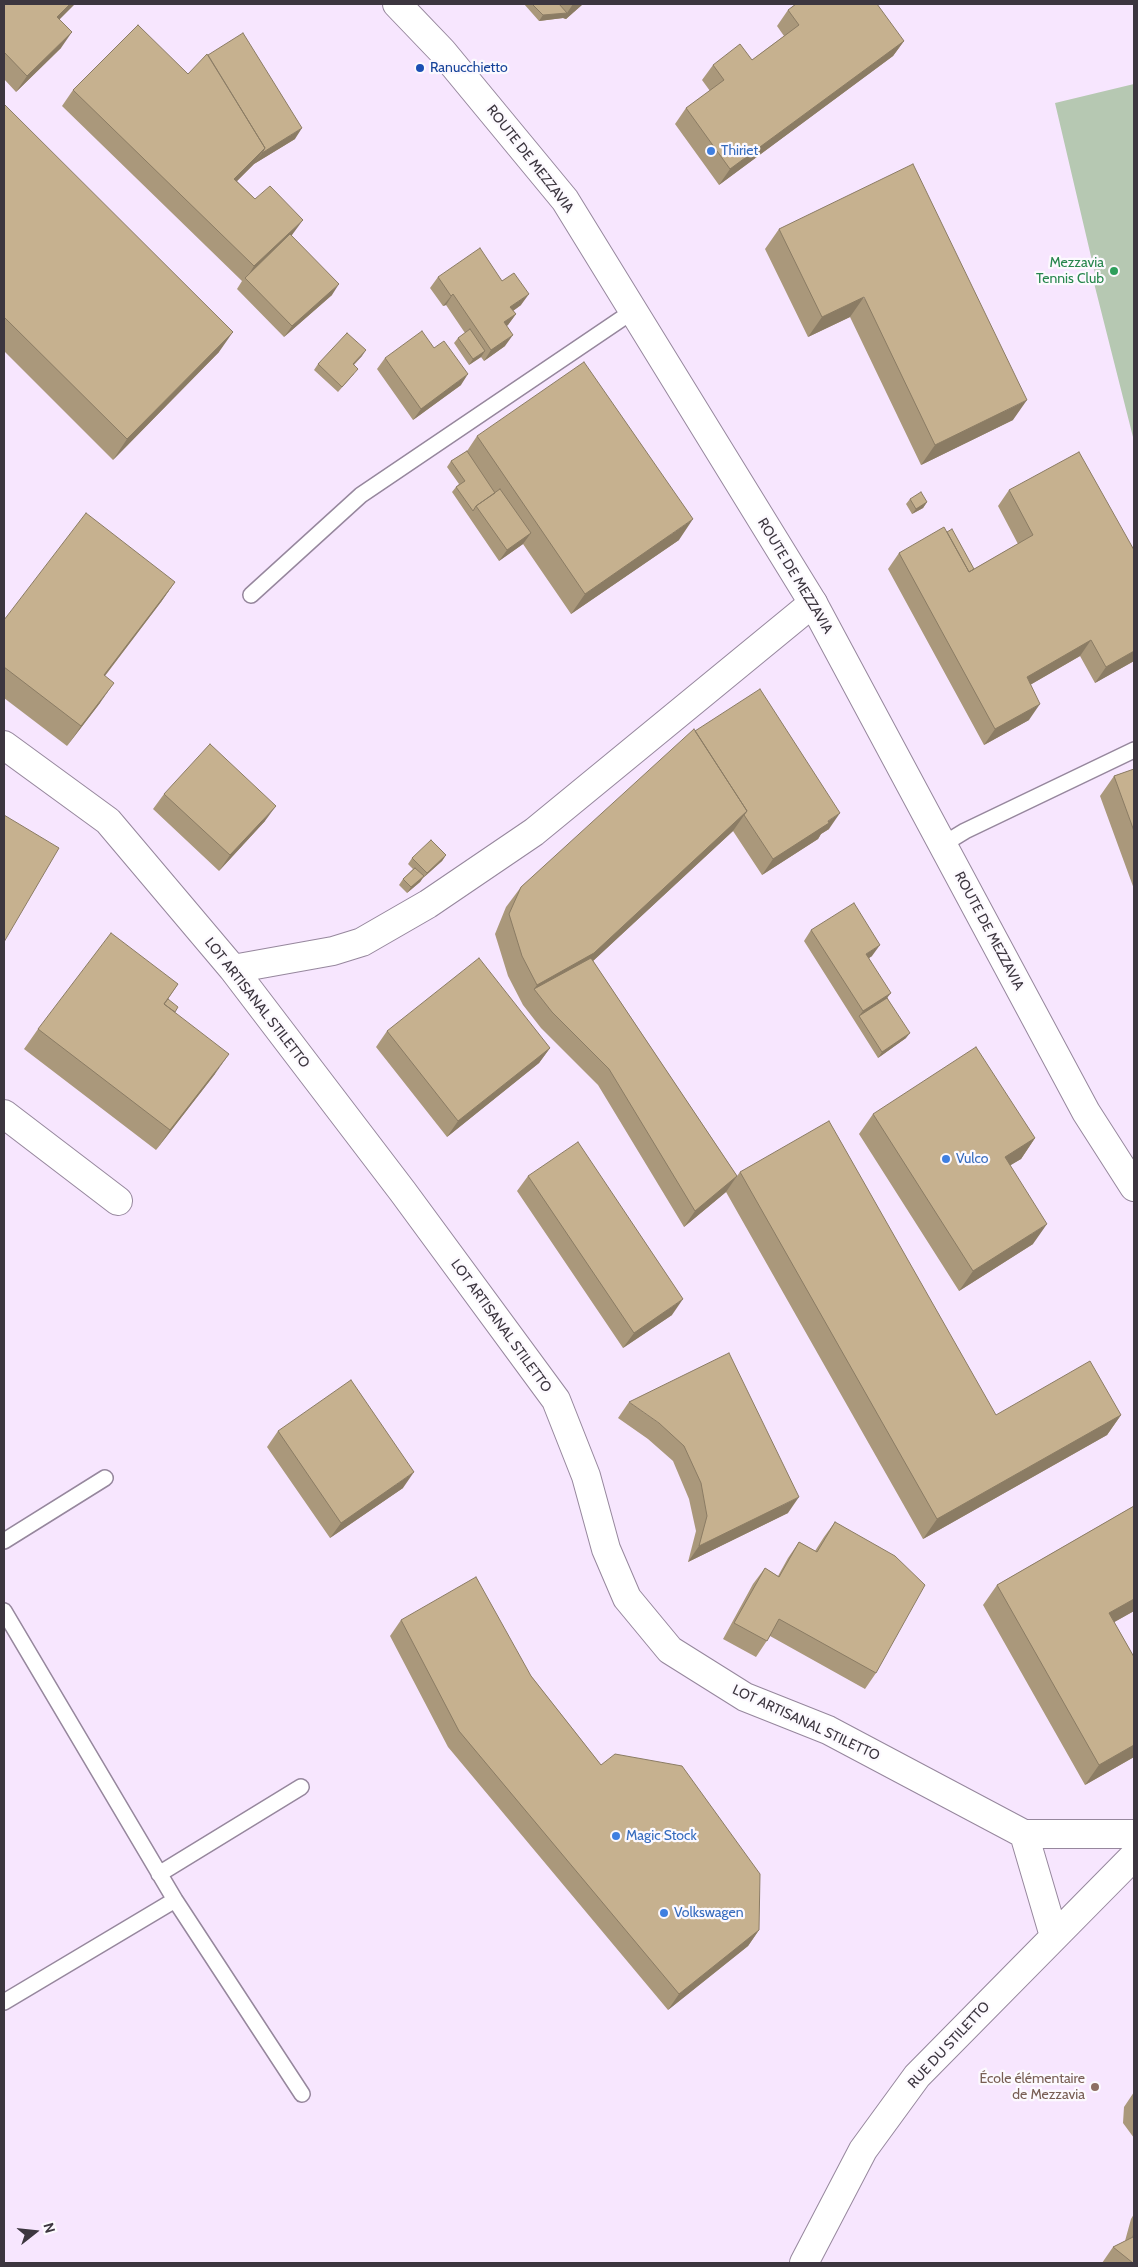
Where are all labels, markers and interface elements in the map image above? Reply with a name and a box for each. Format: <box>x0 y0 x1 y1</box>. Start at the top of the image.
place label: Ranucchietto <box>430 60 508 76</box>
marker: Ranucchietto <box>414 62 426 74</box>
street label: ROUTE DE MEZZAVIA <box>483 102 577 216</box>
place label: Thiriet <box>721 143 758 159</box>
marker: Thiriet <box>705 145 717 157</box>
place label: Mezzavia Tennis Club <box>1036 255 1104 288</box>
marker: Mezzavia Tennis Club <box>1108 265 1120 277</box>
street label: ROUTE DE MEZZAVIA <box>754 515 836 637</box>
street label: ROUTE DE MEZZAVIA <box>951 869 1027 993</box>
street label: LOT ARTISANAL STILETTO <box>201 935 313 1071</box>
place label: Vulco <box>956 1151 989 1167</box>
marker: Vulco <box>940 1153 952 1165</box>
street label: LOT ARTISANAL STILETTO <box>447 1256 555 1396</box>
street label: LOT ARTISANAL STILETTO <box>730 1681 882 1765</box>
place label: Magic Stock <box>626 1828 697 1844</box>
marker: Magic Stock <box>610 1830 622 1842</box>
place label: Volkswagen <box>674 1905 744 1921</box>
marker: Volkswagen <box>658 1907 670 1919</box>
street label: RUE DU STILETTO <box>905 1998 993 2092</box>
place label: École élémentaire de Mezzavia <box>979 2071 1085 2104</box>
marker: École élémentaire de Mezzavia <box>1089 2081 1101 2093</box>
north arrow <box>10 2207 60 2257</box>
text: N <box>39 2221 59 2235</box>

